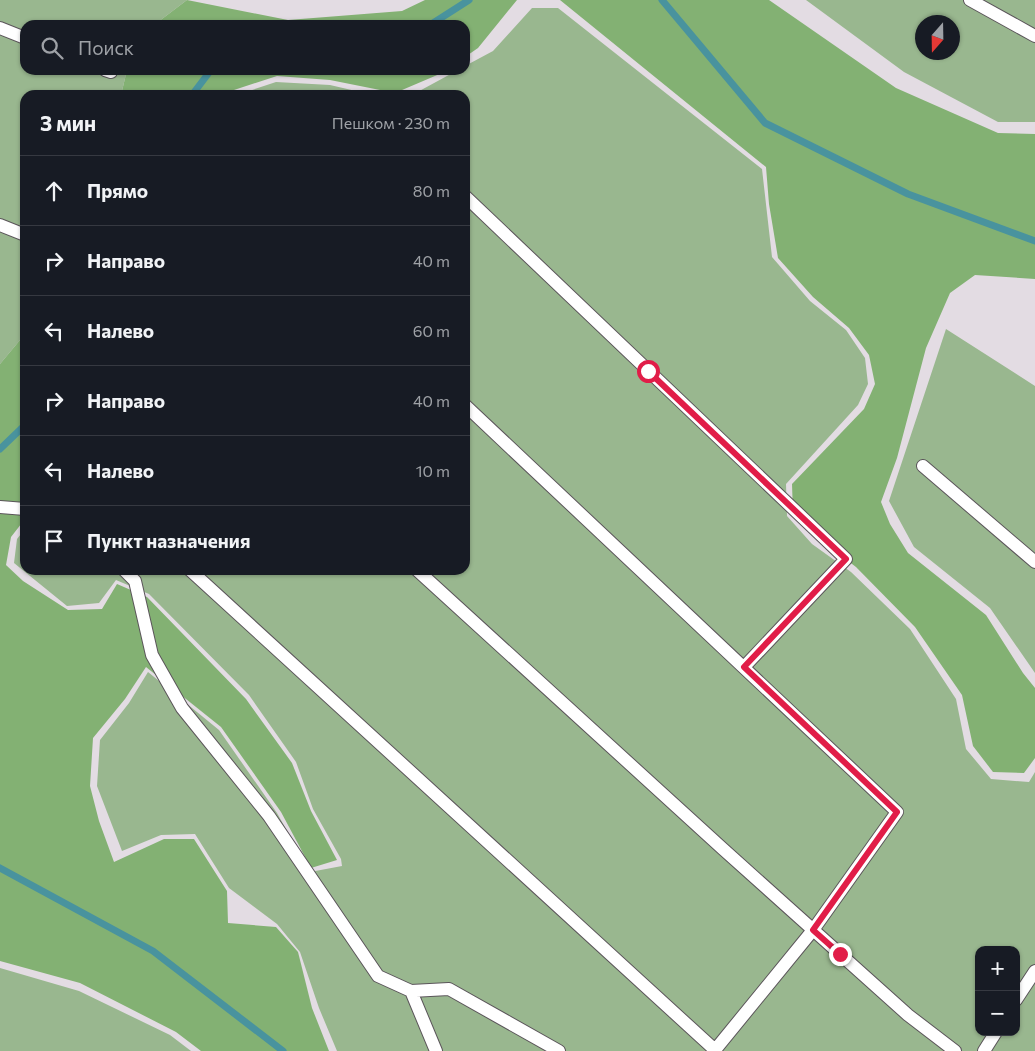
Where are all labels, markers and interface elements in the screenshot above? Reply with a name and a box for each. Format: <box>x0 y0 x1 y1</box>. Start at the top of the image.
north arrow <box>915 15 960 60</box>
search box <box>20 20 470 75</box>
icon: search <box>38 34 66 62</box>
text: Поиск <box>78 36 134 59</box>
text: 3 мин <box>40 110 96 135</box>
text: Пешком · 230 m <box>332 113 450 132</box>
icon: ahead <box>40 177 68 205</box>
text: Прямо <box>87 179 148 202</box>
text: 80 m <box>413 181 450 200</box>
icon: right <box>40 247 68 275</box>
text: Направо <box>87 249 165 272</box>
text: 40 m <box>413 251 450 270</box>
icon: left <box>40 317 68 345</box>
text: Налево <box>87 319 154 342</box>
text: 60 m <box>413 321 450 340</box>
route start <box>637 360 660 383</box>
icon: right <box>40 387 68 415</box>
text: Направо <box>87 389 165 412</box>
text: 40 m <box>413 391 450 410</box>
icon: left <box>40 457 68 485</box>
text: Налево <box>87 459 154 482</box>
text: 10 m <box>416 461 450 480</box>
icon: arrive <box>40 527 68 555</box>
text: Пункт назначения <box>87 529 250 552</box>
route end <box>829 943 852 966</box>
map controls <box>975 946 1020 1036</box>
button: + <box>975 946 1020 991</box>
button: − <box>975 991 1020 1036</box>

